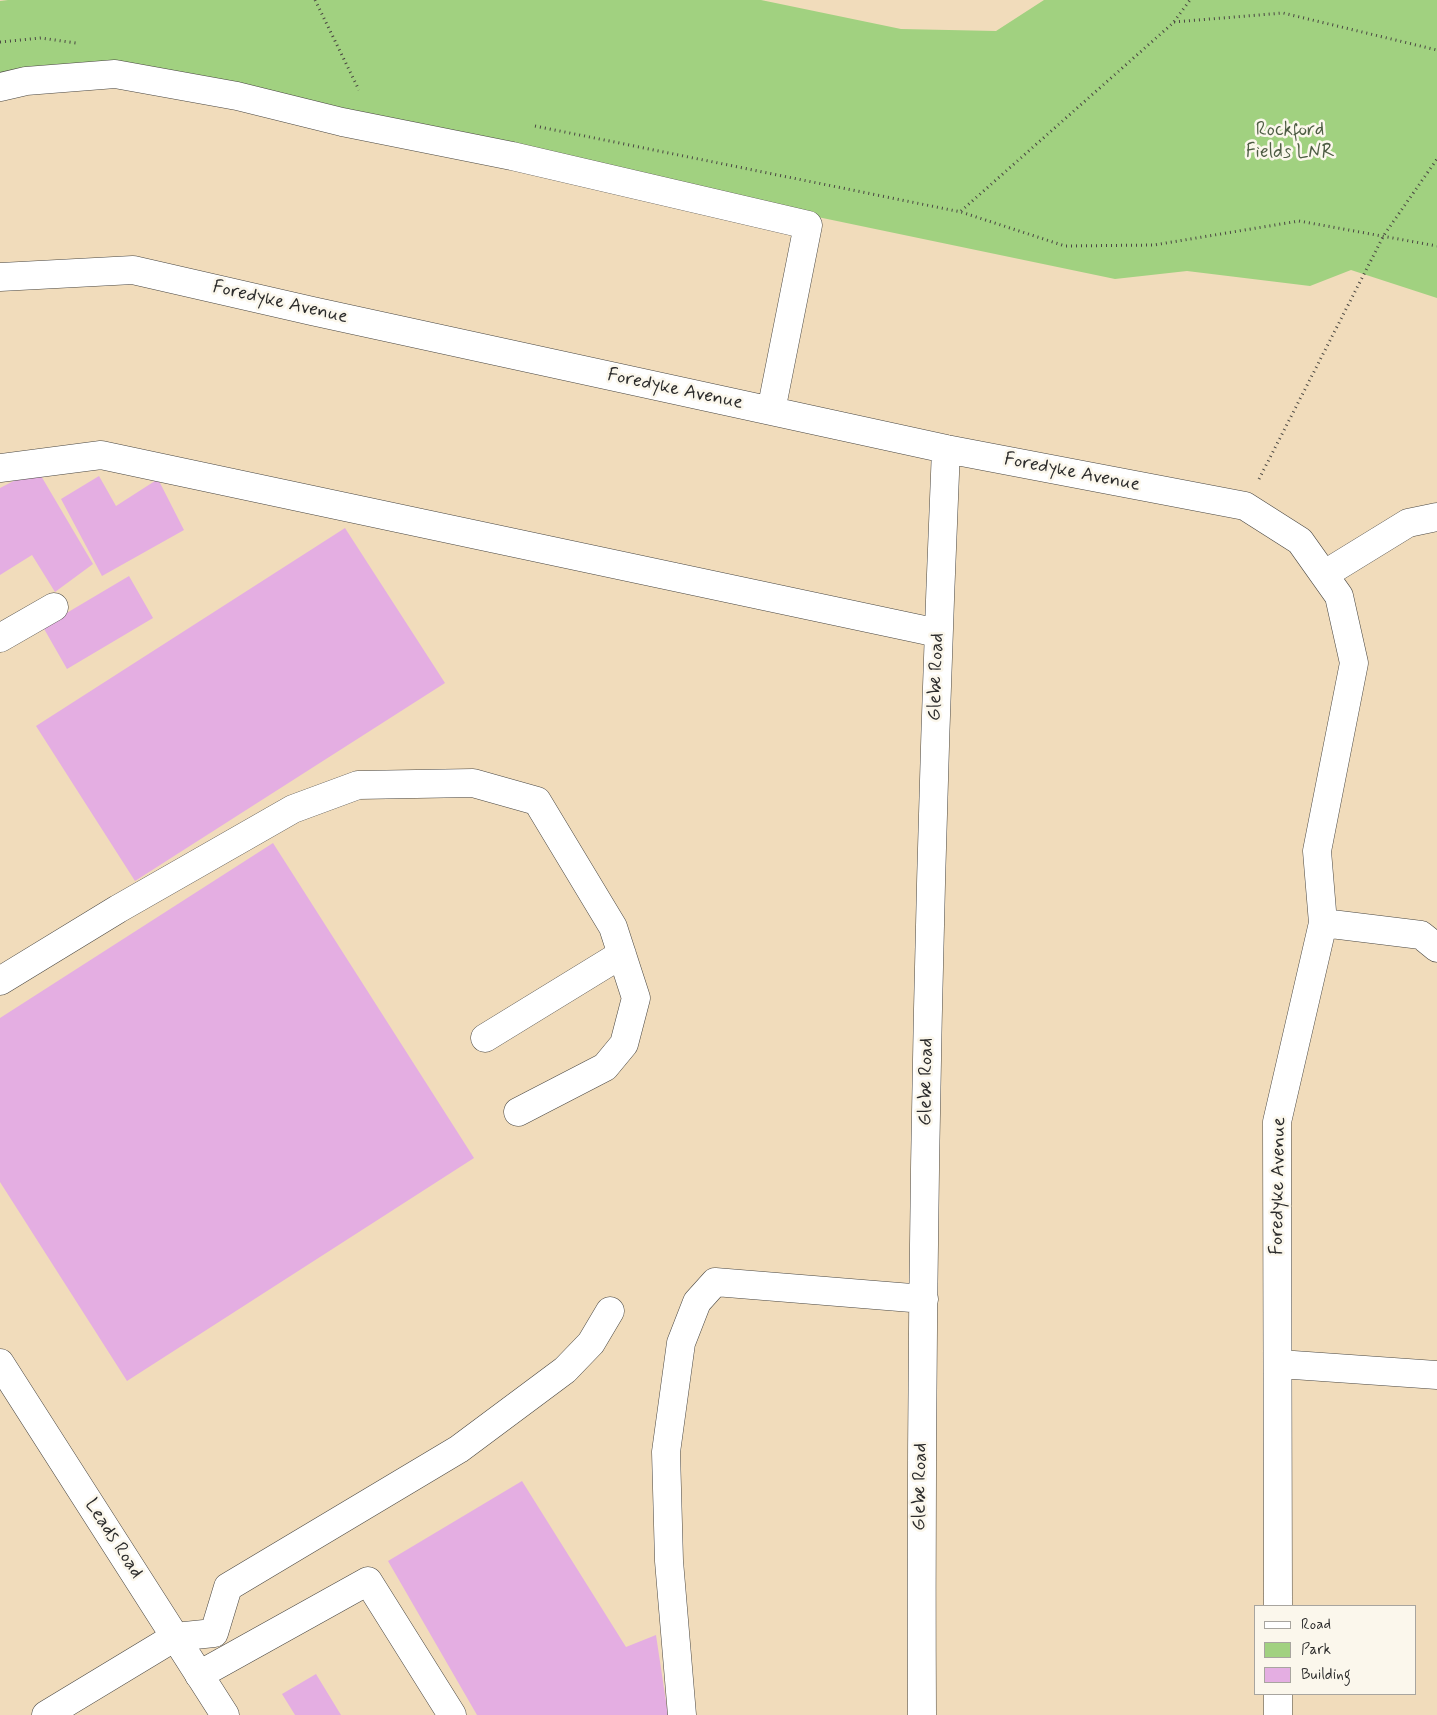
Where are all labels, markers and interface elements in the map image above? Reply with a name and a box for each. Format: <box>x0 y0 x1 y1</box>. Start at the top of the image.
park label: Rockford Fields LNR <box>1246 120 1334 164</box>
street label: Foredyke Avenue <box>210 276 350 330</box>
street label: Foredyke Avenue <box>605 365 745 415</box>
street label: Foredyke Avenue <box>1002 449 1142 497</box>
street label: Glebe Road <box>924 633 950 721</box>
street label: Glebe Road <box>915 1038 939 1126</box>
street label: Foredyke Avenue <box>1266 1117 1292 1255</box>
street label: Glebe Road <box>909 1443 933 1531</box>
street label: Leads Road <box>79 1495 147 1583</box>
legend <box>1254 1605 1417 1695</box>
text: Road <box>1301 1615 1331 1635</box>
text: Park <box>1301 1640 1331 1660</box>
text: Building <box>1301 1665 1351 1685</box>

